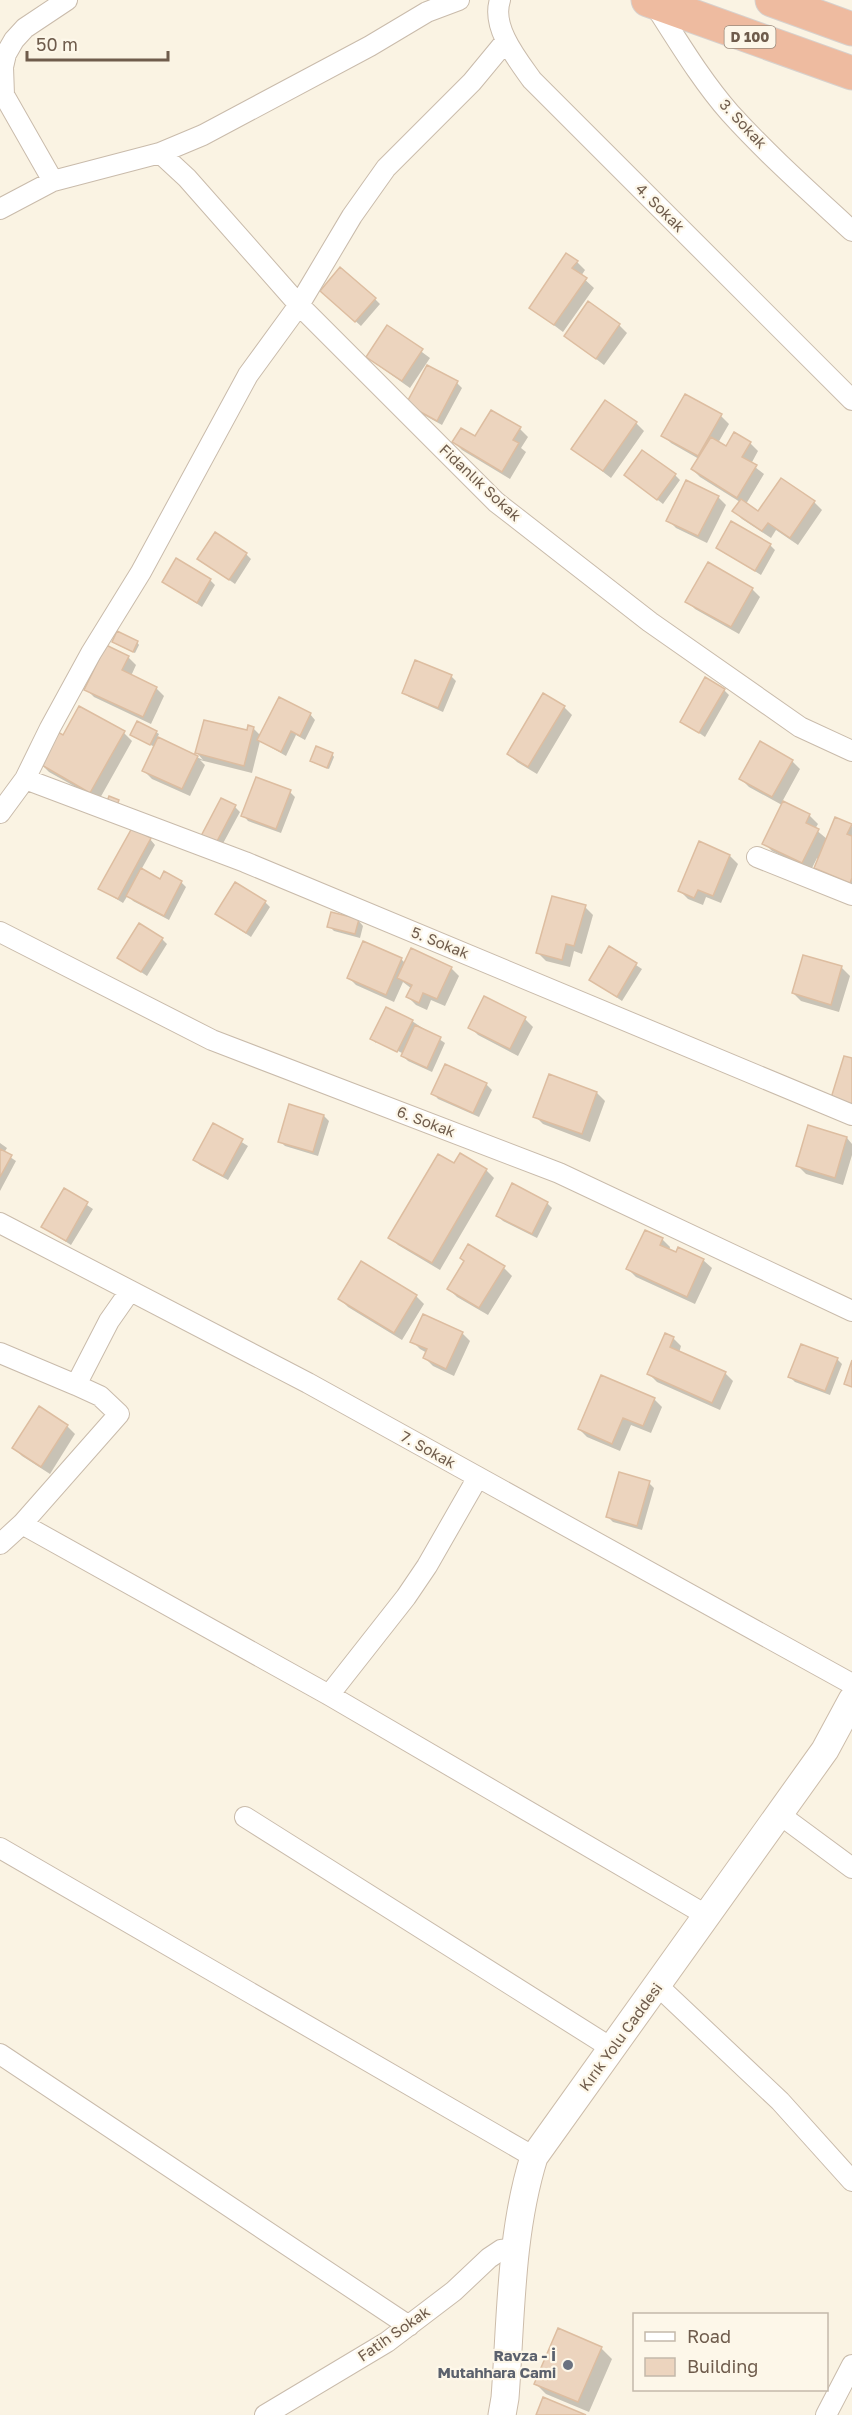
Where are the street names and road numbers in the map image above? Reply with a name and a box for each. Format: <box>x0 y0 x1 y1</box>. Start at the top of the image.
road number: D 100 <box>724 26 776 48</box>
street label: 3. Sokak <box>716 95 771 152</box>
street label: 4. Sokak <box>633 179 689 236</box>
street label: Fidanlık Sokak <box>436 440 526 525</box>
street label: 5. Sokak <box>409 922 472 962</box>
street label: 6. Sokak <box>395 1102 459 1141</box>
street label: 7. Sokak <box>398 1427 460 1472</box>
street label: Kırık Yolu Caddesi <box>575 1979 665 2094</box>
street label: Fatih Sokak <box>354 2301 433 2365</box>

